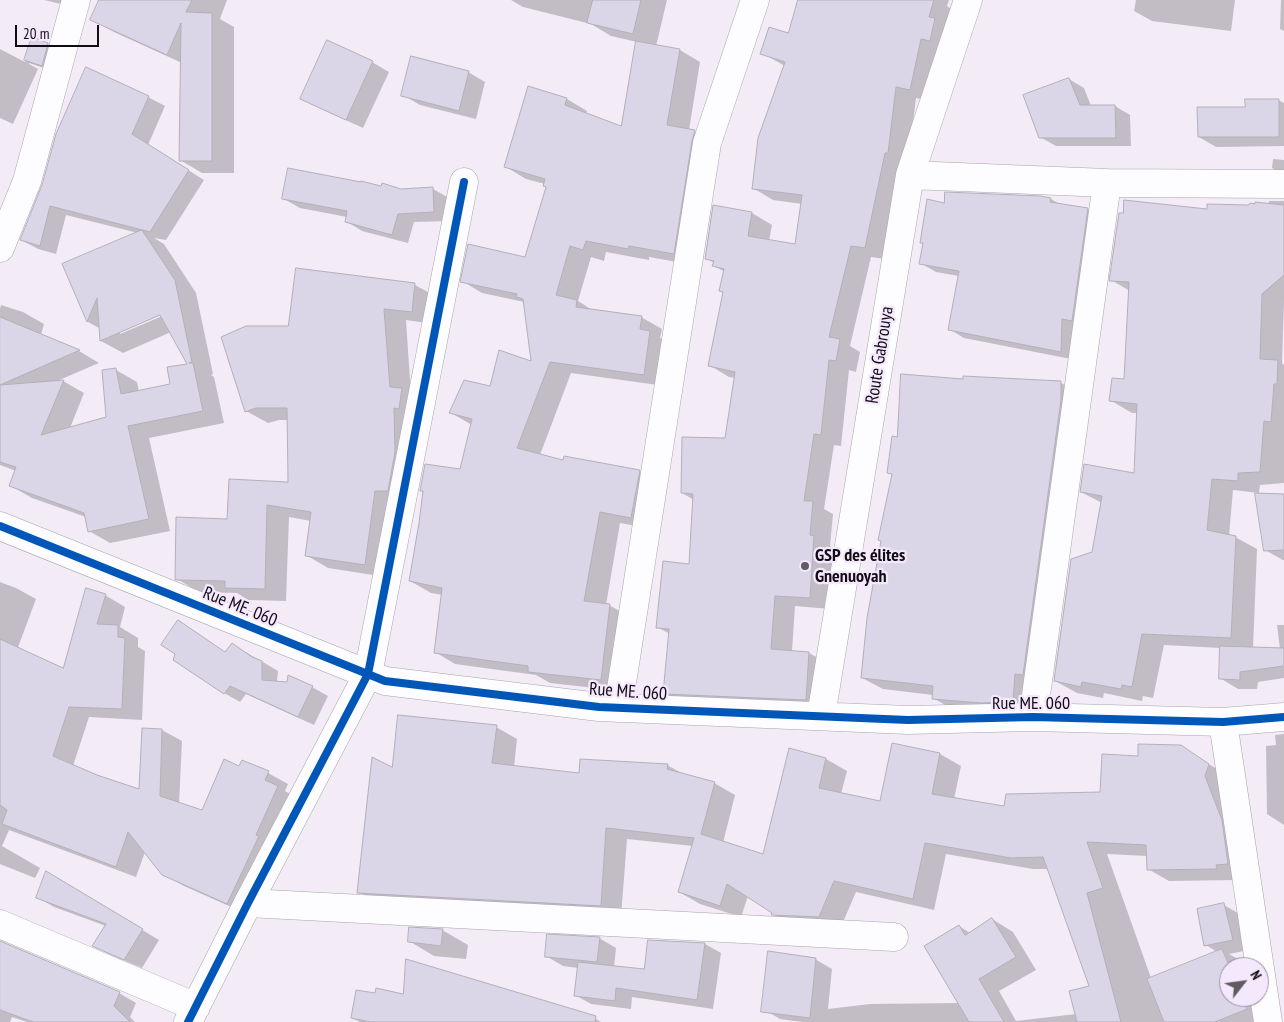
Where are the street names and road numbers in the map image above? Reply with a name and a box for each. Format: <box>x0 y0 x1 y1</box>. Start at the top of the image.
street label: Route Gabrouya <box>862 305 898 405</box>
street label: Rue ME. 060 <box>200 582 280 632</box>
street label: Rue ME. 060 <box>588 678 668 706</box>
street label: Rue ME. 060 <box>992 693 1070 715</box>

